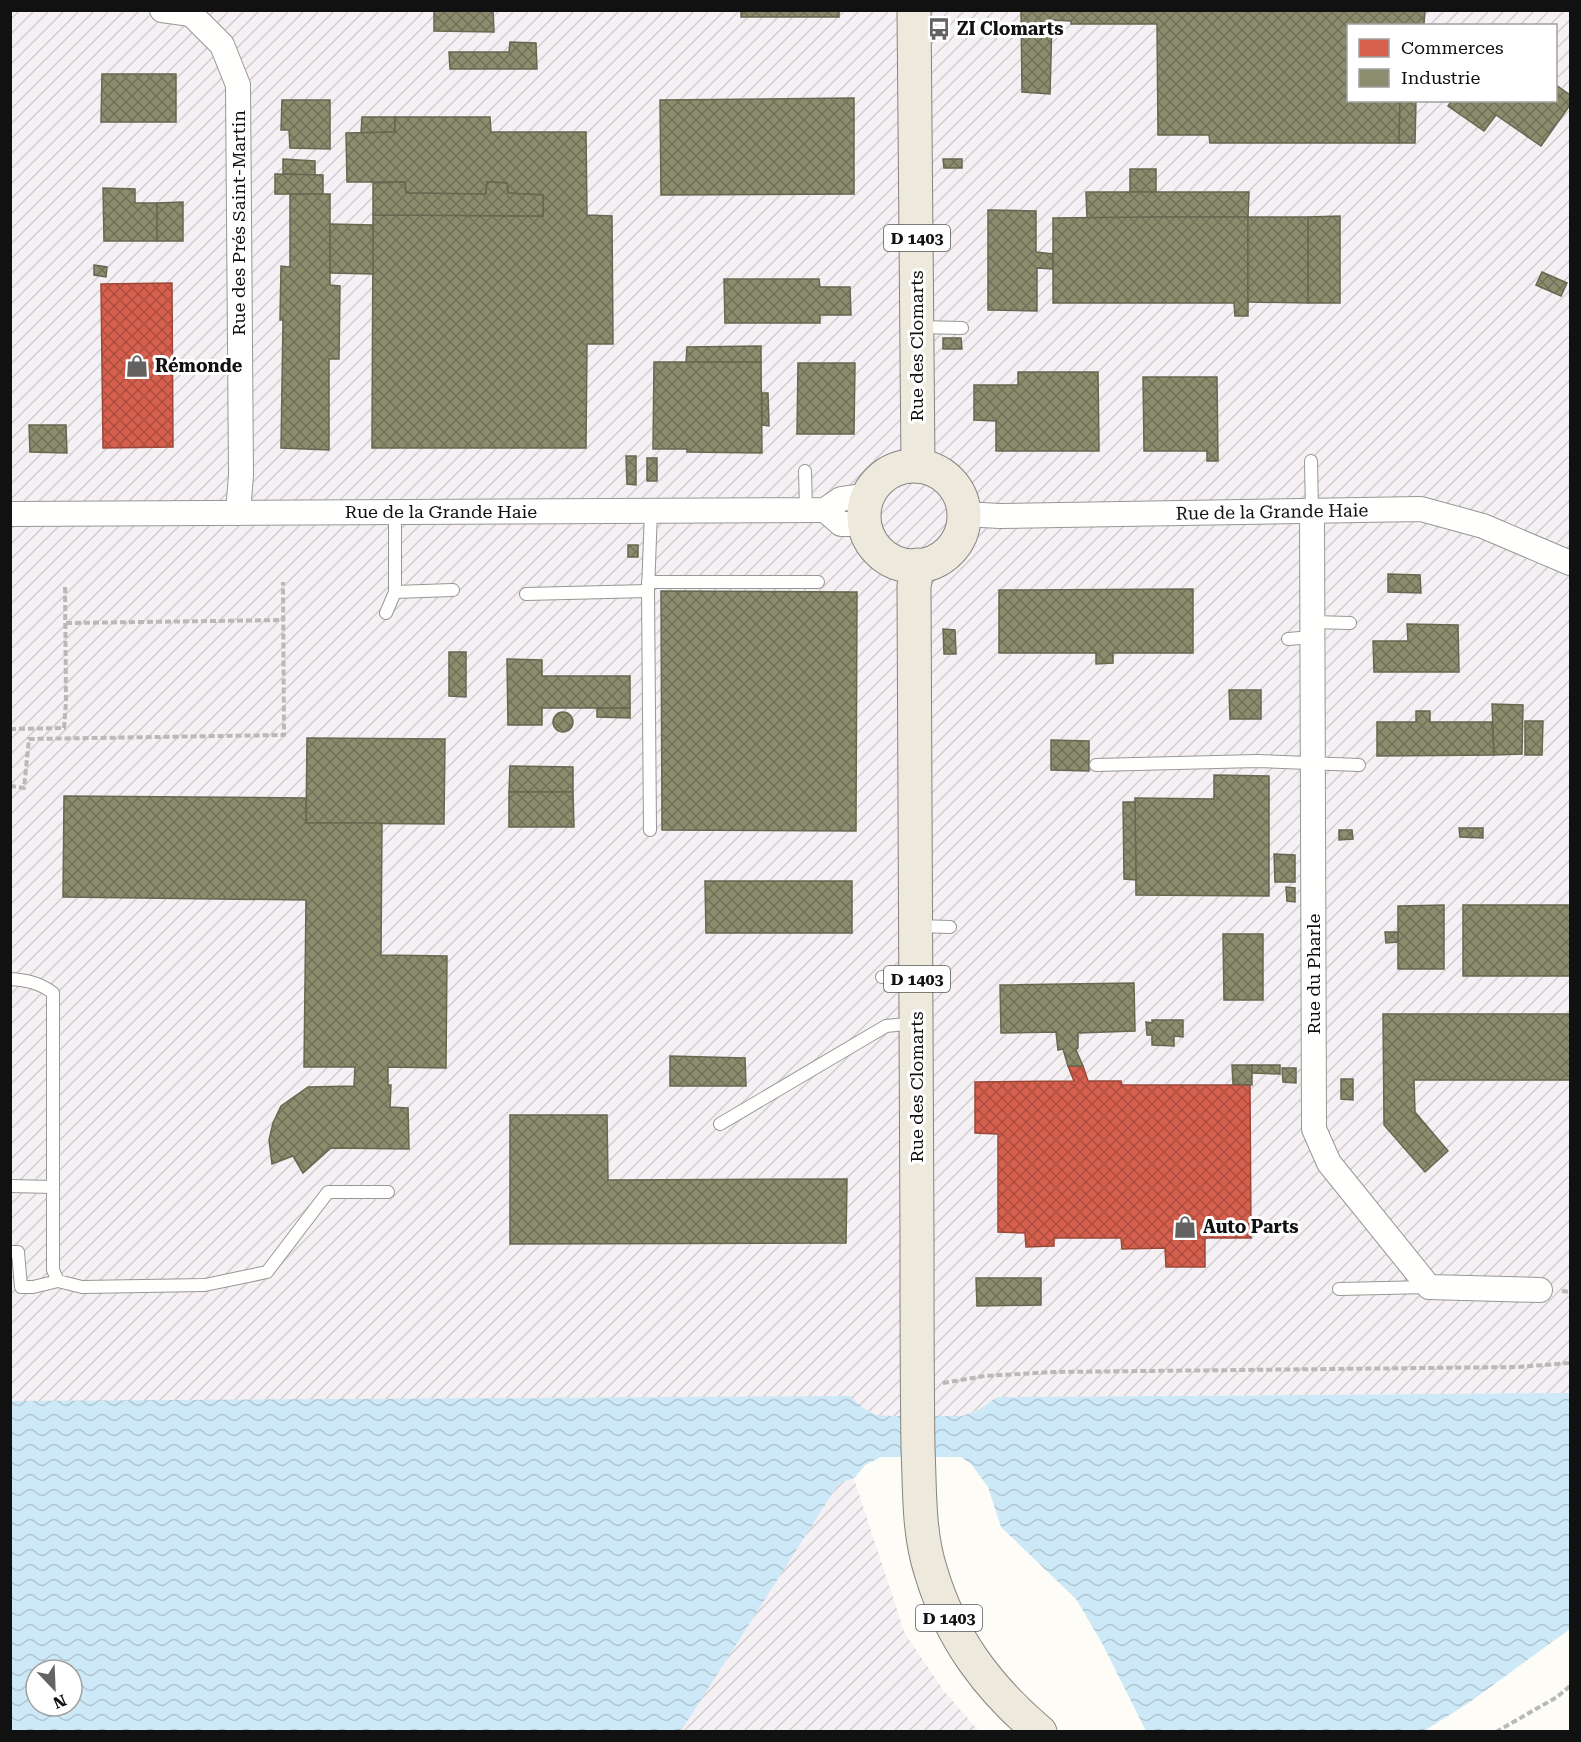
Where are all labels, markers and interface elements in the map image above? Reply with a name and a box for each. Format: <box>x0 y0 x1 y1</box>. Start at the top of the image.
bus stop icon: ZI Clomarts <box>926 16 952 42</box>
place label: ZI Clomarts <box>957 18 1063 39</box>
legend <box>1347 24 1557 102</box>
text: Commerces <box>1401 37 1503 58</box>
text: Industrie <box>1401 67 1481 88</box>
street label: Rue des Prés Saint-Martin <box>228 110 249 336</box>
road number: D 1403 <box>884 225 950 251</box>
street label: Rue des Clomarts <box>906 271 927 421</box>
shop icon: Rémonde <box>124 353 150 379</box>
place label: Rémonde <box>155 355 243 376</box>
street label: Rue de la Grande Haie <box>1176 499 1369 524</box>
street label: Rue de la Grande Haie <box>345 501 537 522</box>
street label: Rue du Pharle <box>1303 913 1324 1034</box>
road number: D 1403 <box>884 966 950 992</box>
street label: Rue des Clomarts <box>906 1012 927 1162</box>
shop icon: Auto Parts <box>1172 1214 1198 1240</box>
place label: Auto Parts <box>1203 1216 1299 1237</box>
road number: D 1403 <box>916 1605 982 1631</box>
north arrow <box>24 1658 84 1718</box>
text: N <box>50 1690 69 1713</box>

